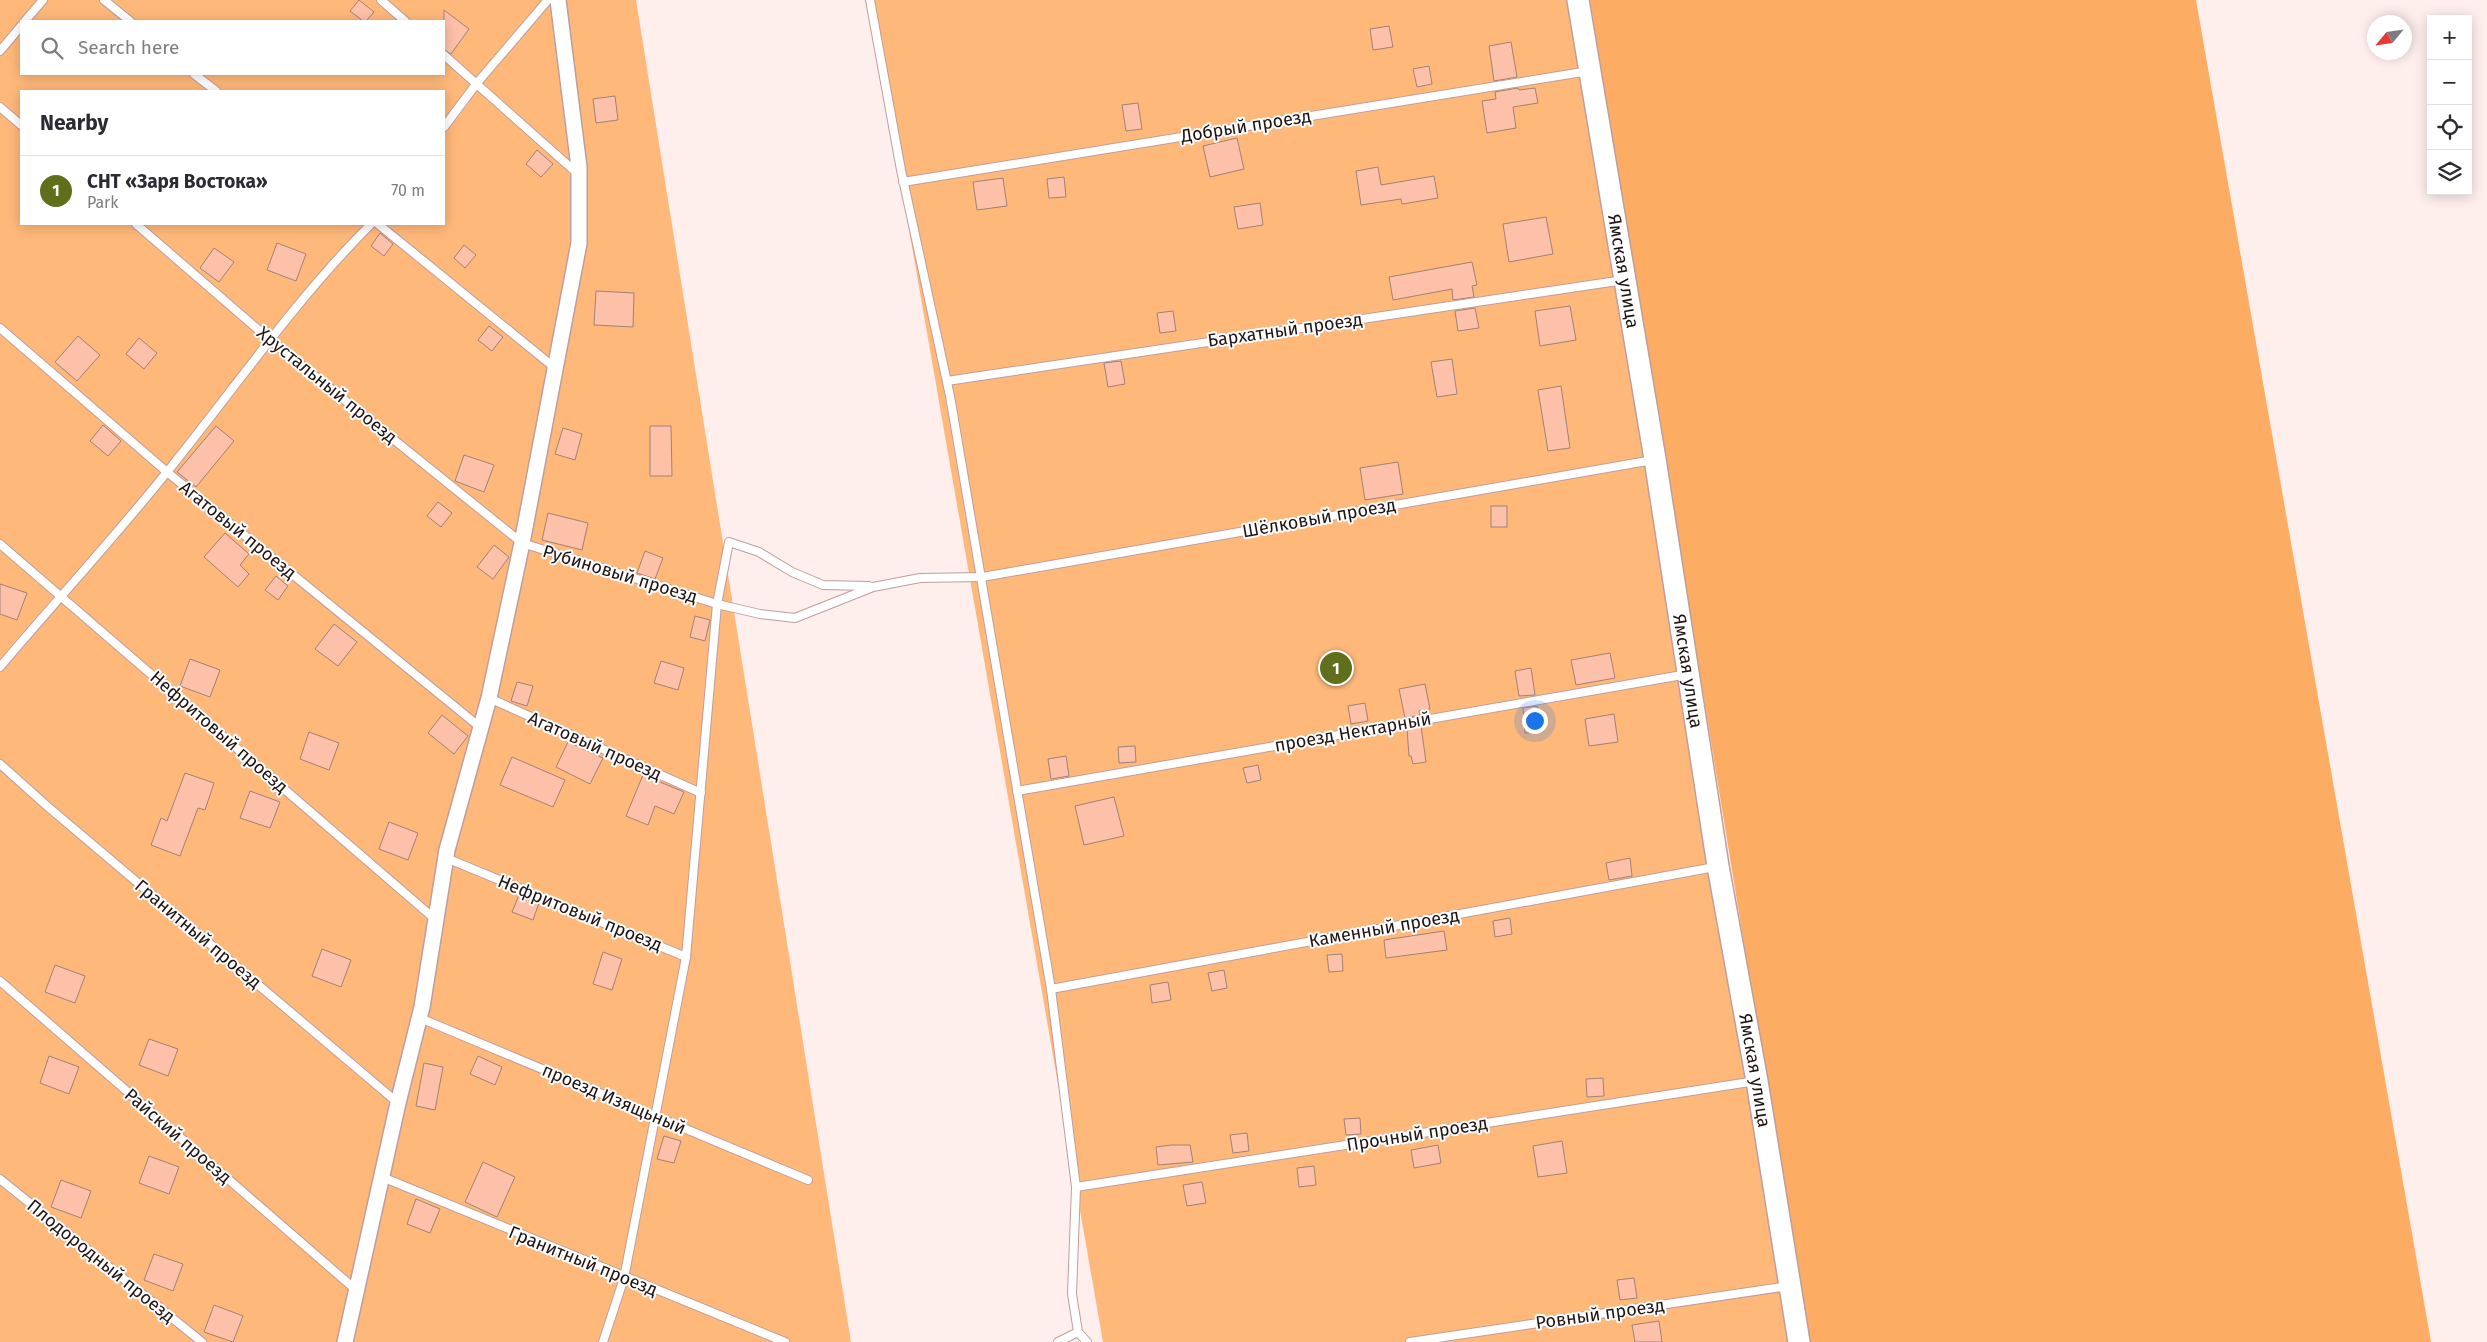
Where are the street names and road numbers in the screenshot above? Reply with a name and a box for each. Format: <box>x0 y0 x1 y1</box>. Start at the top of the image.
street label: Добрый проезд <box>1178 105 1313 147</box>
street label: Ямская улица <box>1603 212 1644 330</box>
street label: Бархатный проезд <box>1206 308 1364 352</box>
street label: Хрустальный проезд <box>252 322 402 448</box>
street label: Агатовый проезд <box>175 476 301 584</box>
street label: Шёлковый проезд <box>1241 494 1397 542</box>
street label: Рубиновый проезд <box>540 540 700 608</box>
street label: Ямская улица <box>1668 612 1708 730</box>
street label: Нефритовый проезд <box>146 666 292 798</box>
street label: Агатовый проезд <box>525 707 665 785</box>
street label: проезд Нектарный <box>1273 707 1433 757</box>
street label: Нефритовый проезд <box>495 870 665 956</box>
street label: Гранитный проезд <box>130 875 266 993</box>
street label: Каменный проезд <box>1307 904 1461 952</box>
street label: Ямская улица <box>1734 1012 1775 1129</box>
street label: проезд Изящьный <box>539 1059 689 1139</box>
street label: Райский проезд <box>120 1084 236 1188</box>
street label: Прочный проезд <box>1345 1112 1489 1156</box>
street label: Плодородный проезд <box>23 1195 179 1327</box>
street label: Гранитный проезд <box>505 1221 661 1301</box>
street label: Ровный проезд <box>1534 1294 1666 1334</box>

